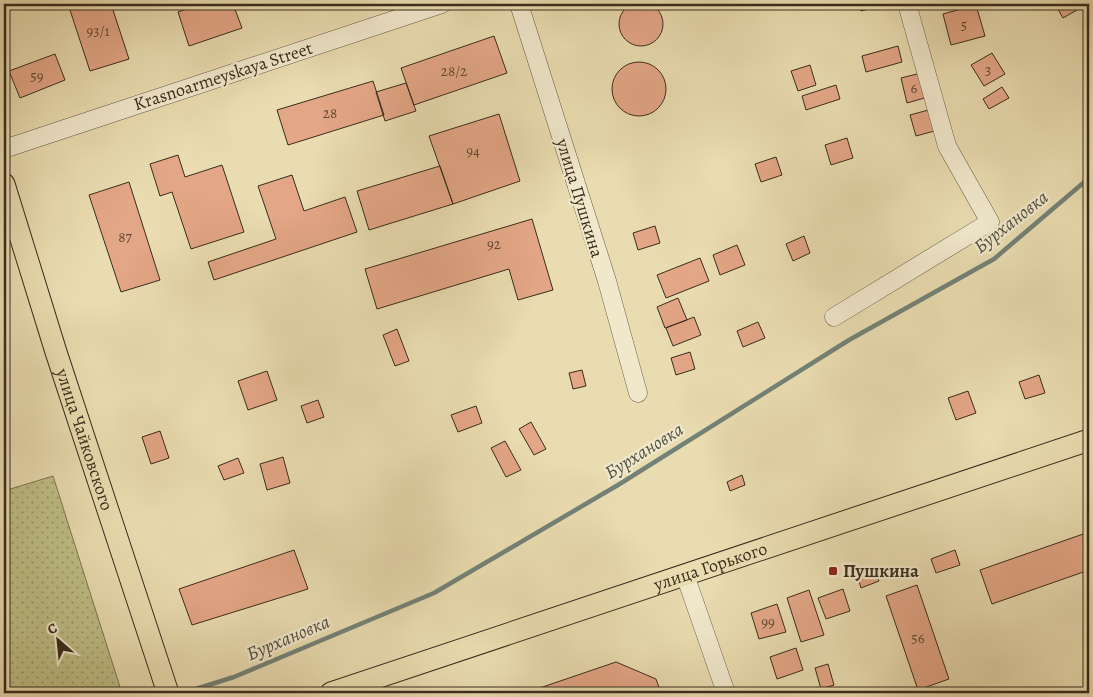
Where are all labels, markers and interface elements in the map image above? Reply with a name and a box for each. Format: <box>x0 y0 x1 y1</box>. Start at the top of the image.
house number: 5 <box>961 15 967 35</box>
house number: 93/1 <box>86 21 110 41</box>
street label: Krasnoarmeyskaya Street <box>131 36 316 116</box>
house number: 3 <box>985 60 991 80</box>
house number: 28/2 <box>441 61 467 81</box>
house number: 59 <box>30 66 44 86</box>
house number: 6 <box>911 78 918 98</box>
house number: 28 <box>323 103 337 123</box>
street label: улица Пушкина <box>550 135 610 261</box>
house number: 94 <box>466 141 480 161</box>
water label: Бурхановка <box>968 184 1054 259</box>
house number: 87 <box>118 227 132 247</box>
house number: 92 <box>487 234 501 254</box>
street label: улица Чайковского <box>50 365 119 514</box>
water label: Бурхановка <box>600 416 688 485</box>
street label: улица Горького <box>650 536 770 597</box>
place label: Пушкина <box>843 559 919 583</box>
marker: Пушкина <box>827 565 839 577</box>
water label: Бурхановка <box>242 609 334 667</box>
house number: 99 <box>761 612 775 632</box>
north arrow <box>32 614 82 664</box>
text: С <box>44 618 61 639</box>
house number: 56 <box>911 628 925 648</box>

